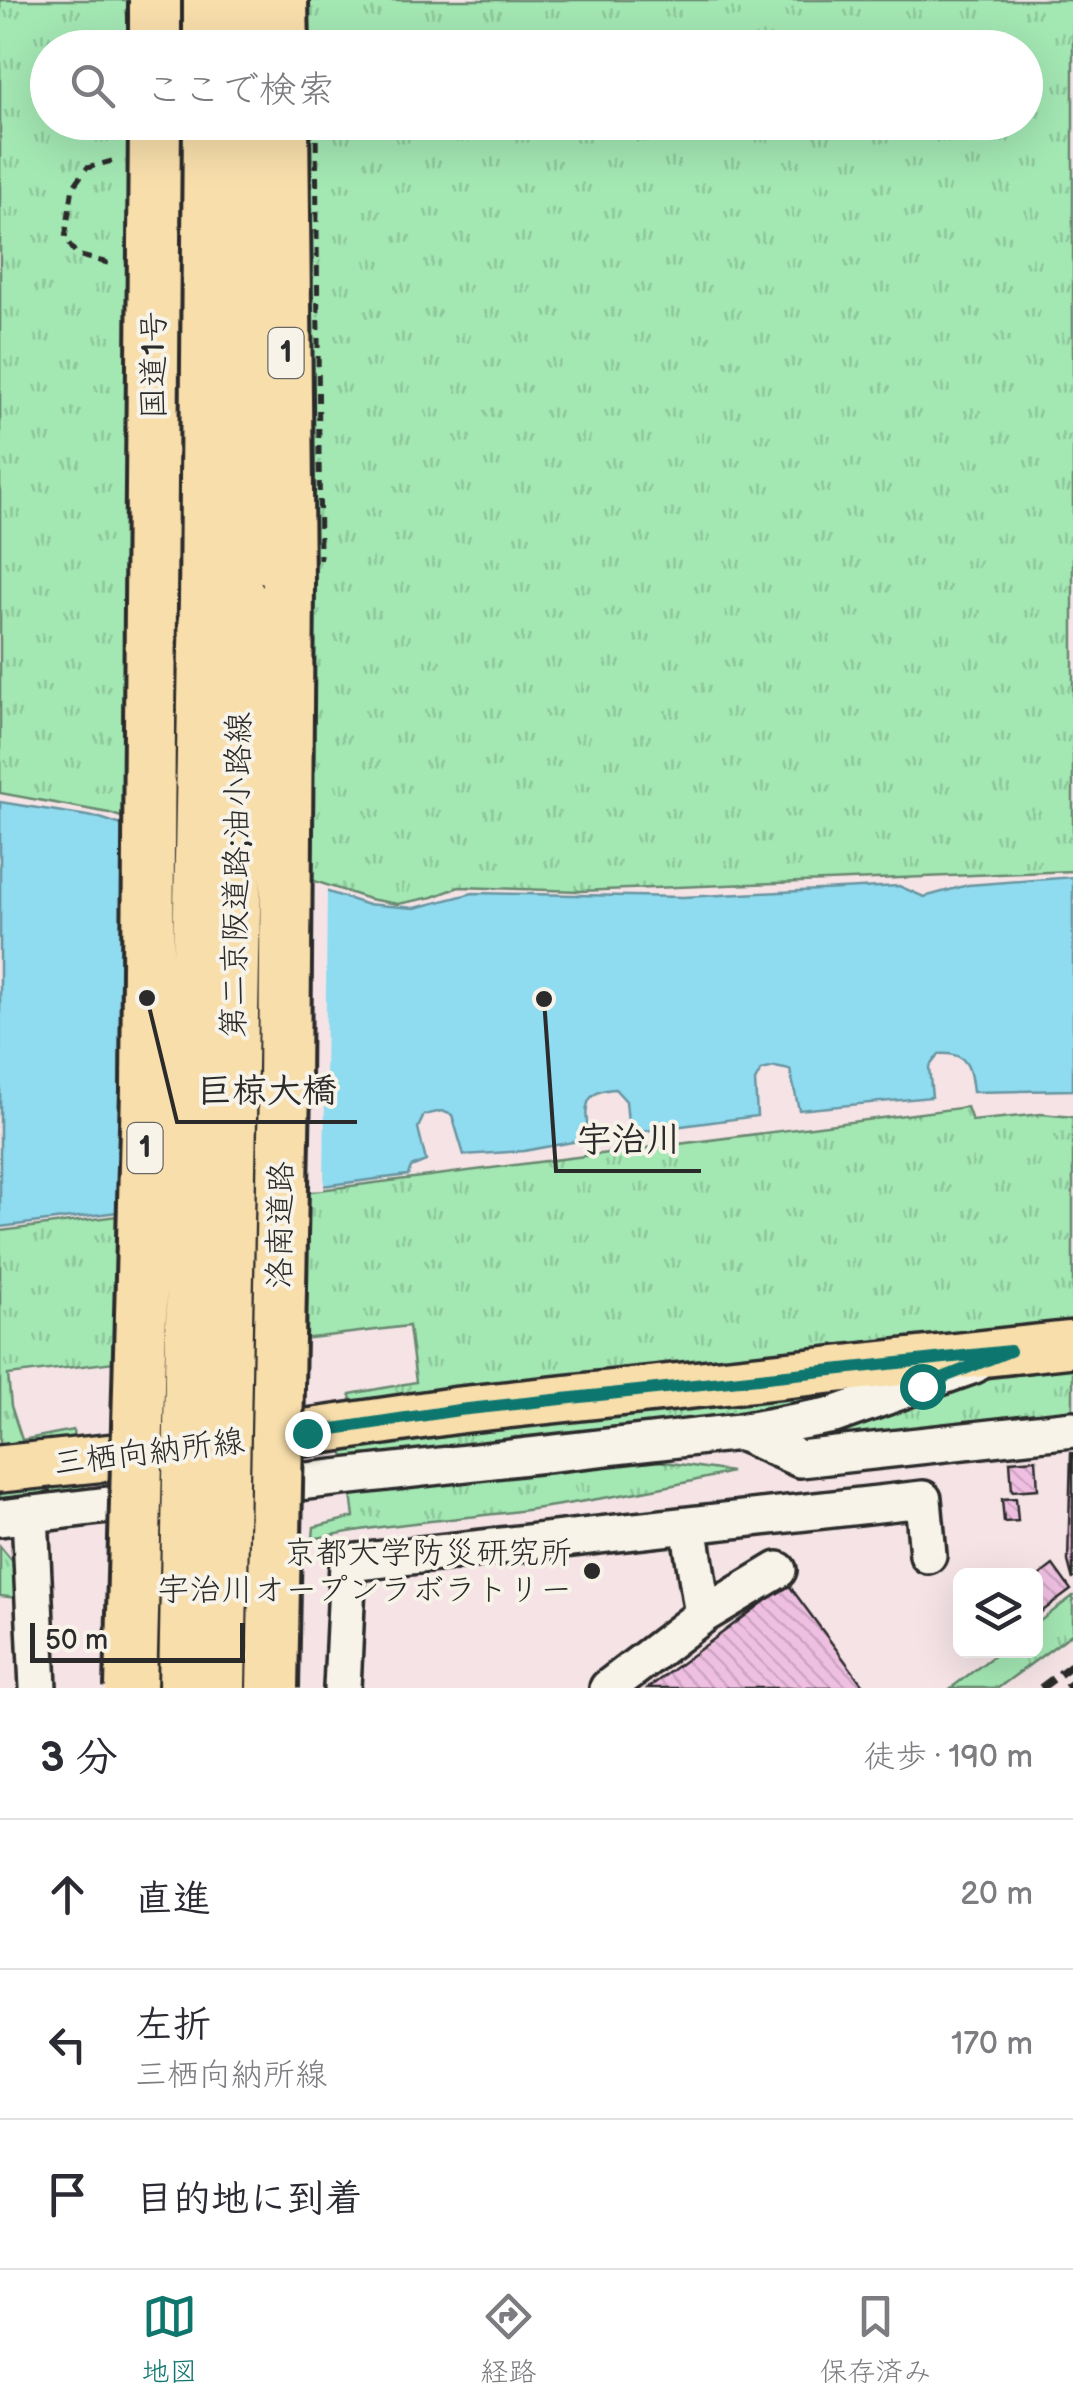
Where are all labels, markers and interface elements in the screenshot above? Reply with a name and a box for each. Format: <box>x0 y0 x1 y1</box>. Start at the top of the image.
search box <box>30 30 1043 140</box>
icon: search <box>65 58 120 113</box>
text: ここで検索 <box>145 68 335 113</box>
street label: 国道1号 <box>135 311 174 419</box>
road number: 1 <box>268 328 304 378</box>
street label: 第二京阪道路;油小路線 <box>215 711 259 1039</box>
callout: 巨椋大橋 <box>177 1057 357 1122</box>
text: 巨椋大橋 <box>197 1070 337 1113</box>
callout: 宇治川 <box>556 1106 701 1171</box>
text: 宇治川 <box>576 1119 682 1162</box>
road number: 1 <box>128 1123 162 1173</box>
street label: 洛南道路 <box>260 1161 302 1289</box>
route start <box>900 1364 946 1410</box>
route end <box>285 1411 331 1457</box>
street label: 三栖向納所線 <box>51 1422 247 1484</box>
place label: 京都大学防災研究所 宇治川オープンラボラトリー <box>157 1534 572 1610</box>
marker: 京都大学防災研究所 宇治川オープンラボラトリー <box>581 1560 603 1582</box>
map controls <box>953 1568 1043 1658</box>
button: layers <box>953 1568 1043 1658</box>
scale bar <box>30 1618 245 1662</box>
text: 50 m <box>45 1624 108 1657</box>
text: 3 分 <box>40 1733 118 1784</box>
text: 徒歩 · 190 m <box>863 1738 1033 1777</box>
icon: ahead <box>40 1867 95 1922</box>
text: 20 m <box>960 1875 1033 1914</box>
text: 直進 <box>135 1877 211 1922</box>
text: 左折 <box>135 2003 211 2048</box>
icon: left <box>40 2017 95 2072</box>
text: 170 m <box>951 2025 1033 2064</box>
text: 三栖向納所線 <box>135 2056 327 2095</box>
icon: arrive <box>40 2167 95 2222</box>
text: 目的地に到着 <box>135 2177 363 2222</box>
tab: 地図 <box>141 2289 198 2389</box>
tab: 経路 <box>480 2289 537 2389</box>
tab: 保存済み <box>819 2289 932 2389</box>

